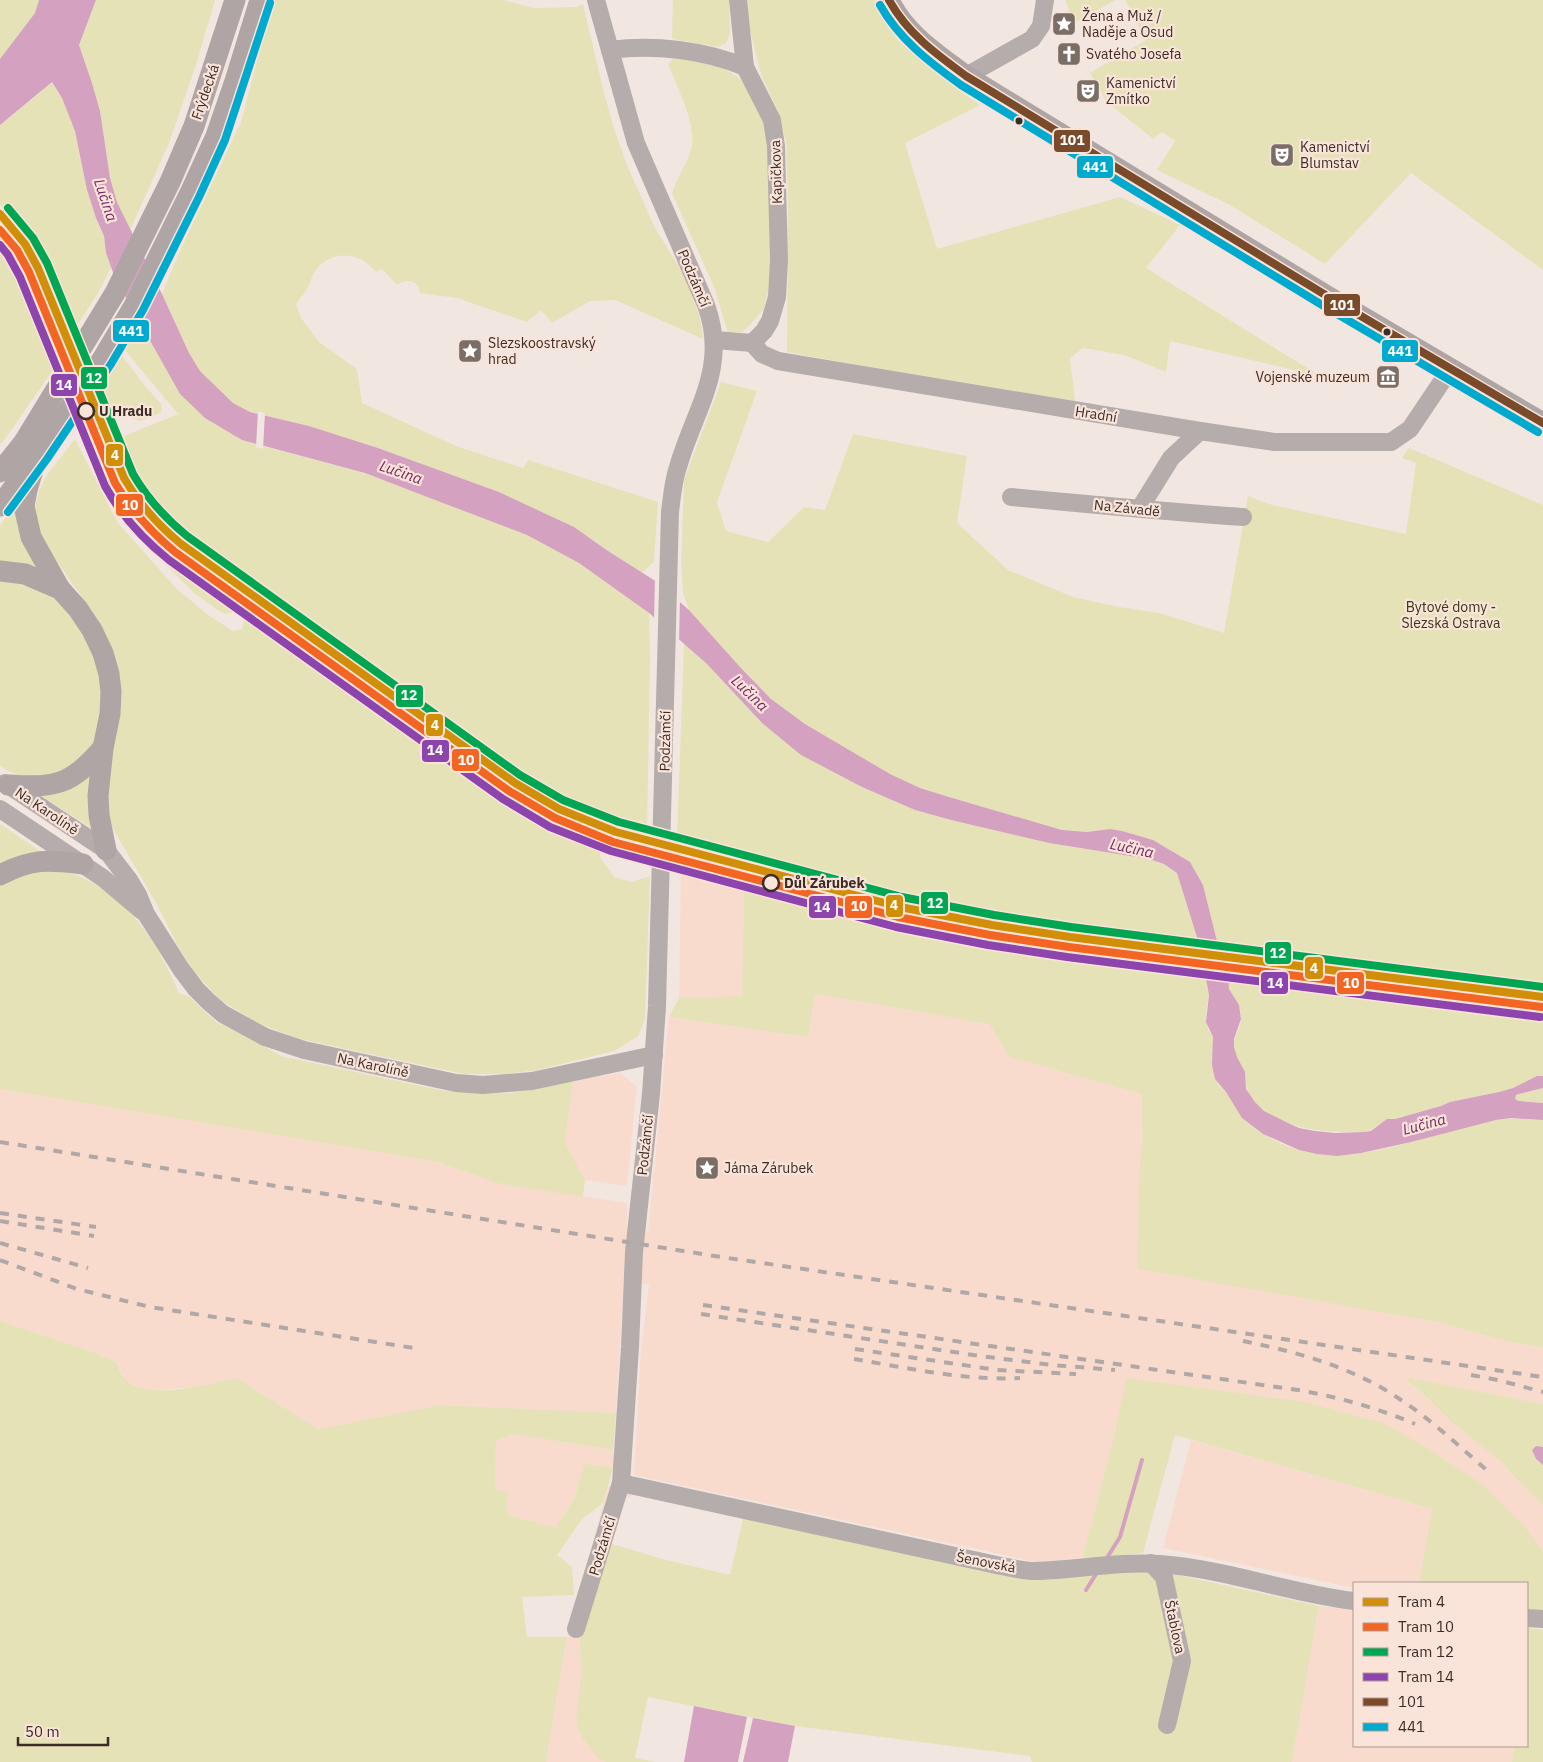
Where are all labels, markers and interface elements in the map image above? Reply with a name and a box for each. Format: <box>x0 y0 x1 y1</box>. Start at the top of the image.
place label: Žena a Muž / Naděje a Osud <box>1082 6 1173 41</box>
place icon: Žena a Muž / Naděje a Osud <box>1051 11 1077 37</box>
church icon: Svatého Josefa <box>1056 41 1082 67</box>
place label: Svatého Josefa <box>1086 45 1182 63</box>
street label: Frýdecká <box>187 61 223 122</box>
place label: Kamenictví Zmítko <box>1106 74 1176 108</box>
theatre icon: Kamenictví Zmítko <box>1075 78 1101 104</box>
unlabelled marker <box>1014 116 1024 126</box>
line badge: 101 <box>1053 129 1091 153</box>
text: 101 <box>1059 131 1085 149</box>
place label: Kamenictví Blumstav <box>1300 138 1370 172</box>
street label: Kapičkova <box>766 139 786 204</box>
theatre icon: Kamenictví Blumstav <box>1269 142 1295 168</box>
line badge: 441 <box>1076 155 1114 179</box>
text: 441 <box>1082 158 1108 176</box>
water label: Lučina <box>90 176 122 224</box>
street label: Podzámčí <box>674 246 714 310</box>
line badge: 101 <box>1323 293 1361 317</box>
text: 101 <box>1329 296 1355 314</box>
line badge: 441 <box>112 319 150 343</box>
text: 441 <box>118 322 144 340</box>
unlabelled marker <box>1382 327 1392 337</box>
place label: Slezskoostravský hrad <box>488 334 596 368</box>
place icon: Slezskoostravský hrad <box>457 338 483 364</box>
line badge: 441 <box>1381 339 1419 363</box>
text: 441 <box>1387 342 1413 360</box>
museum icon: Vojenské muzeum <box>1375 364 1401 390</box>
line badge: 12 <box>80 366 108 390</box>
place label: Vojenské muzeum <box>1256 368 1370 386</box>
text: 12 <box>86 369 102 387</box>
line badge: 14 <box>50 373 78 397</box>
text: 14 <box>56 376 72 394</box>
marker: U Hradu <box>77 402 95 420</box>
place label: U Hradu <box>99 402 152 420</box>
street label: Hradní <box>1074 402 1119 426</box>
line badge: 4 <box>105 443 124 467</box>
text: 4 <box>111 446 119 464</box>
water label: Lučina <box>377 456 425 488</box>
line badge: 10 <box>115 493 144 517</box>
text: 10 <box>122 496 138 514</box>
street label: Na Závadě <box>1093 496 1161 520</box>
park label: Bytové domy - Slezská Ostrava <box>1401 598 1501 632</box>
water label: Lučina <box>728 671 773 715</box>
line badge: 12 <box>395 684 424 708</box>
text: 12 <box>401 686 417 704</box>
street label: Podzámčí <box>655 710 675 772</box>
line badge: 4 <box>425 713 444 737</box>
text: 4 <box>431 716 439 734</box>
line badge: 14 <box>421 739 450 763</box>
text: 14 <box>427 741 443 759</box>
line badge: 10 <box>451 748 480 772</box>
text: 10 <box>458 751 474 769</box>
street label: Na Karolíně <box>12 783 82 839</box>
water label: Lučina <box>1108 834 1156 862</box>
marker: Důl Zárubek <box>762 874 780 892</box>
place label: Důl Zárubek <box>784 874 865 892</box>
line badge: 12 <box>920 891 949 915</box>
line badge: 4 <box>885 894 904 918</box>
text: 12 <box>927 894 943 912</box>
line badge: 14 <box>808 895 837 919</box>
line badge: 10 <box>844 895 873 919</box>
text: 4 <box>890 896 898 914</box>
text: 10 <box>851 897 867 915</box>
text: 14 <box>814 898 830 916</box>
line badge: 12 <box>1264 941 1292 965</box>
text: 12 <box>1270 944 1286 962</box>
line badge: 4 <box>1304 956 1324 980</box>
text: 4 <box>1310 959 1318 977</box>
line badge: 14 <box>1260 971 1289 995</box>
line badge: 10 <box>1336 971 1365 995</box>
text: 14 <box>1267 974 1283 992</box>
text: 10 <box>1343 974 1359 992</box>
street label: Na Karolíně <box>336 1049 411 1081</box>
water label: Lučina <box>1400 1109 1448 1139</box>
street label: Podzámčí <box>633 1113 657 1176</box>
place icon: Jáma Zárubek <box>694 1155 720 1181</box>
place label: Jáma Zárubek <box>724 1159 814 1177</box>
street label: Podzámčí <box>584 1514 620 1578</box>
street label: Šenovská <box>955 1546 1018 1577</box>
legend <box>1353 1582 1528 1747</box>
text: Tram 4 <box>1398 1592 1445 1611</box>
street label: Štablova <box>1161 1598 1191 1656</box>
text: Tram 10 <box>1398 1617 1454 1636</box>
text: Tram 12 <box>1398 1642 1454 1661</box>
text: Tram 14 <box>1398 1667 1454 1686</box>
text: 101 <box>1398 1692 1425 1711</box>
scale bar <box>18 1714 108 1746</box>
text: 441 <box>1398 1717 1425 1736</box>
text: 50 m <box>25 1722 60 1741</box>

